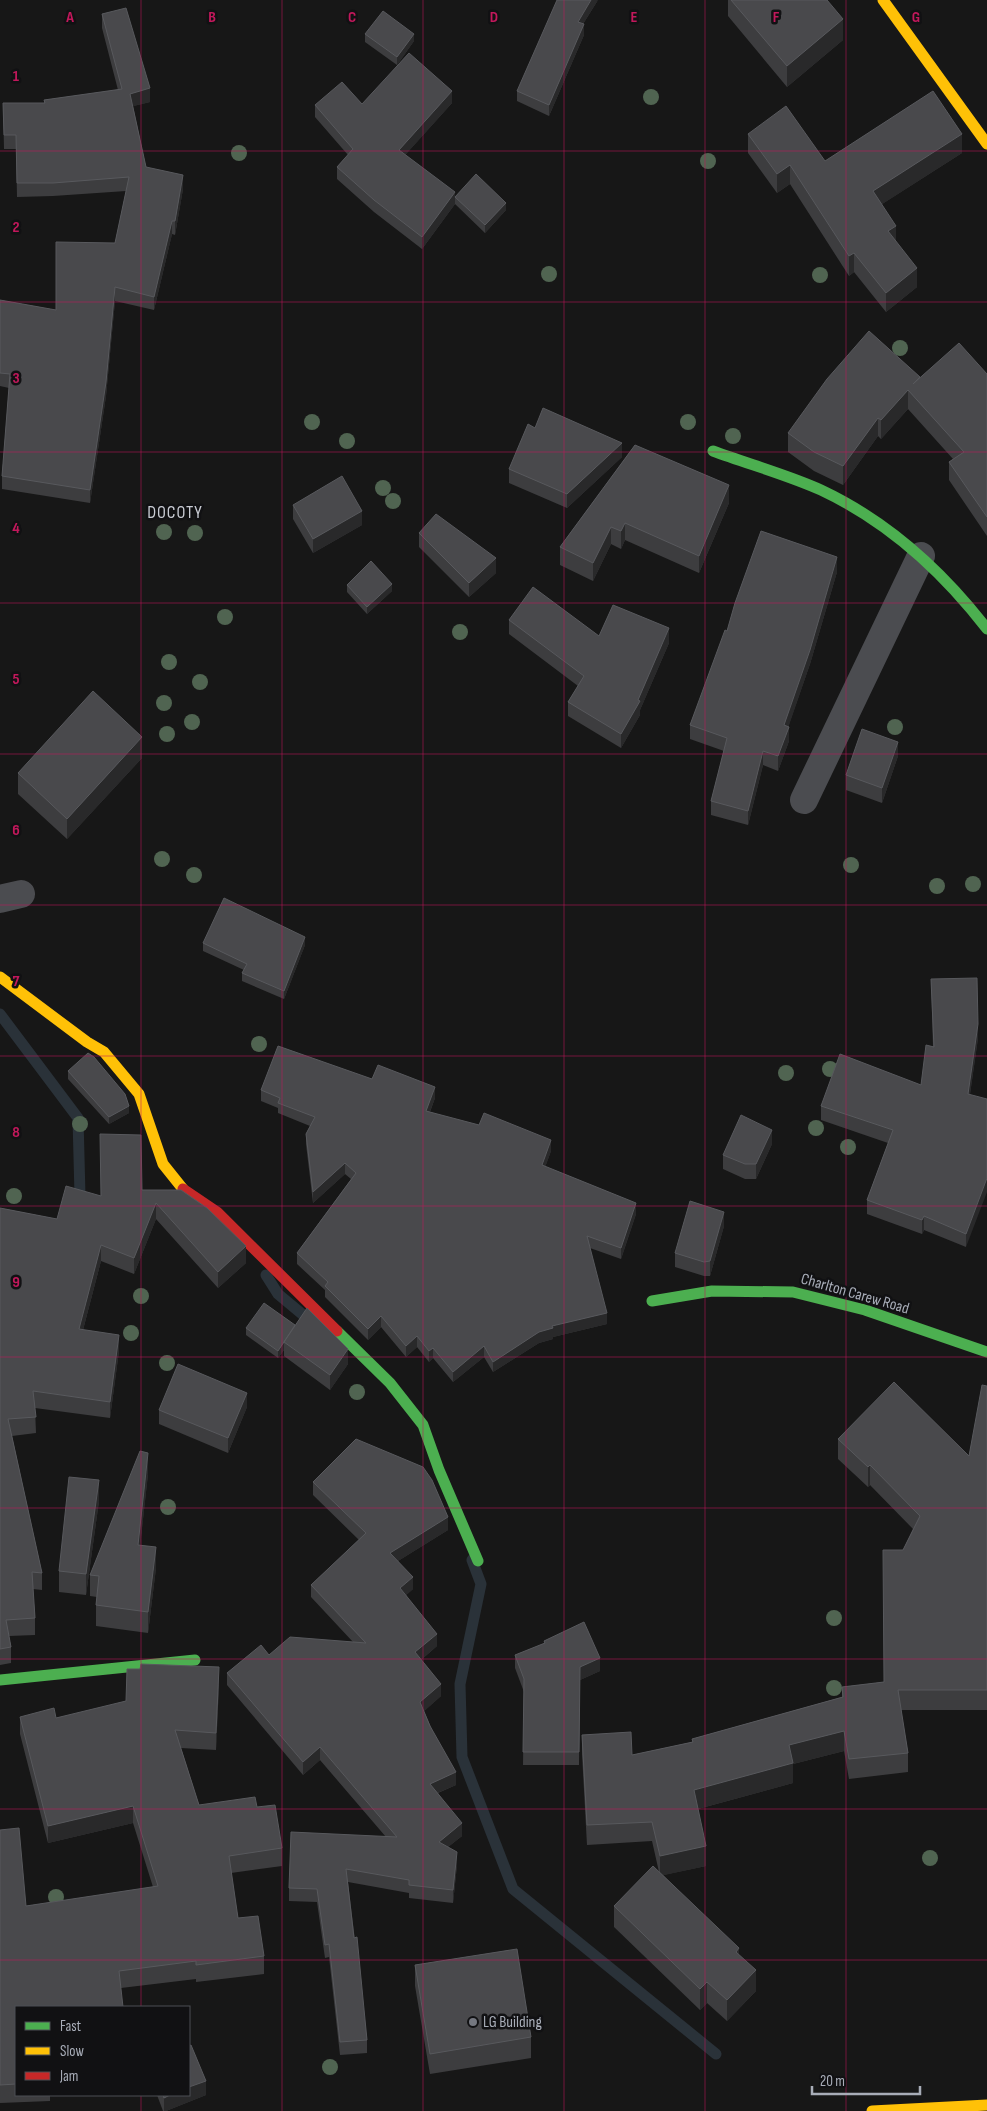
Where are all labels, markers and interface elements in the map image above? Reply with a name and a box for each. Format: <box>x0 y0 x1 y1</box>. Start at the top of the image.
text: A <box>65 8 74 27</box>
text: B <box>208 8 216 27</box>
text: C <box>348 8 356 27</box>
text: D <box>490 8 498 27</box>
text: E <box>631 8 638 27</box>
text: F <box>773 8 780 27</box>
text: G <box>912 8 920 27</box>
text: 1 <box>13 67 20 86</box>
text: 2 <box>12 218 20 237</box>
text: 3 <box>12 369 20 388</box>
district label: DOCOTY <box>147 502 203 523</box>
text: 4 <box>12 519 20 538</box>
text: 5 <box>12 670 20 689</box>
text: 6 <box>12 821 20 840</box>
text: 7 <box>13 972 20 991</box>
text: 8 <box>12 1123 20 1142</box>
street label: Charlton Carew Road <box>799 1269 911 1319</box>
text: 9 <box>12 1273 20 1292</box>
legend <box>15 2006 190 2096</box>
place label: LG Building <box>483 2013 542 2032</box>
marker: LG Building <box>467 2016 479 2028</box>
text: Fast <box>60 2017 82 2036</box>
text: Slow <box>60 2042 84 2061</box>
scale bar <box>812 2064 920 2096</box>
text: Jam <box>59 2067 78 2086</box>
text: 20 m <box>820 2072 845 2091</box>

